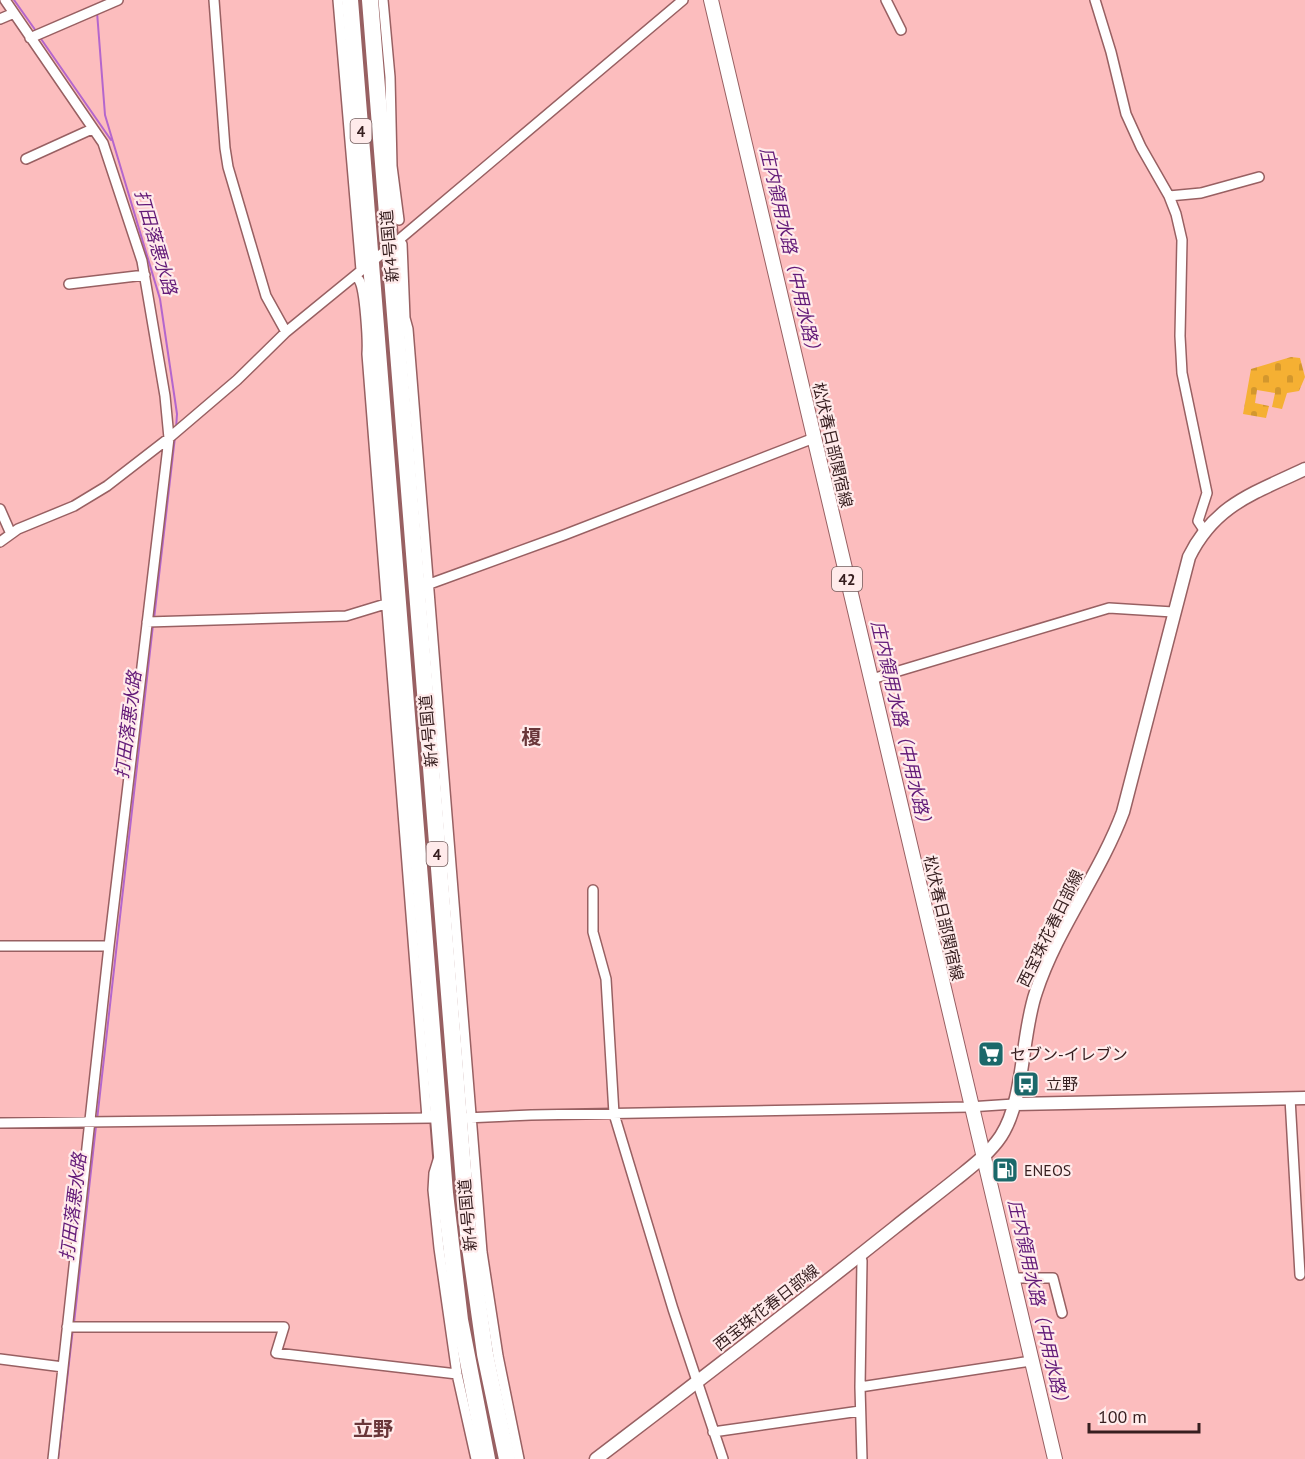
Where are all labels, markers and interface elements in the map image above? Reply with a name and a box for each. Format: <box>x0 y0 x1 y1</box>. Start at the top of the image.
road number: 4 <box>350 119 372 143</box>
water label: 庄内領用水路（中用水路） <box>756 145 826 361</box>
water label: 打田落悪水路 <box>130 187 182 299</box>
street label: 新4号国道 <box>376 209 402 283</box>
street label: 松伏春日部関宿線 <box>809 380 857 510</box>
road number: 42 <box>832 567 862 591</box>
water label: 庄内領用水路（中用水路） <box>867 618 937 834</box>
water label: 打田落悪水路 <box>110 668 146 780</box>
street label: 新4号国道 <box>415 694 441 768</box>
district label: 榎 <box>521 724 541 750</box>
road number: 4 <box>426 842 448 866</box>
street label: 松伏春日部関宿線 <box>920 853 968 983</box>
street label: 西宝珠花春日部線 <box>1013 866 1087 990</box>
supermarket icon: セブン-イレブン <box>976 1039 1006 1069</box>
place label: セブン-イレブン <box>1010 1044 1128 1064</box>
bus stop icon: 立野 <box>1011 1069 1041 1099</box>
place label: 立野 <box>1046 1074 1078 1094</box>
water label: 打田落悪水路 <box>55 1150 91 1262</box>
fuel station icon: ENEOS <box>990 1155 1020 1185</box>
place label: ENEOS <box>1024 1160 1071 1180</box>
street label: 新4号国道 <box>454 1178 480 1252</box>
water label: 庄内領用水路（中用水路） <box>1004 1197 1074 1413</box>
street label: 西宝珠花春日部線 <box>709 1260 823 1354</box>
scale bar <box>1089 1396 1198 1434</box>
text: 100 m <box>1098 1405 1147 1428</box>
district label: 立野 <box>353 1416 393 1442</box>

